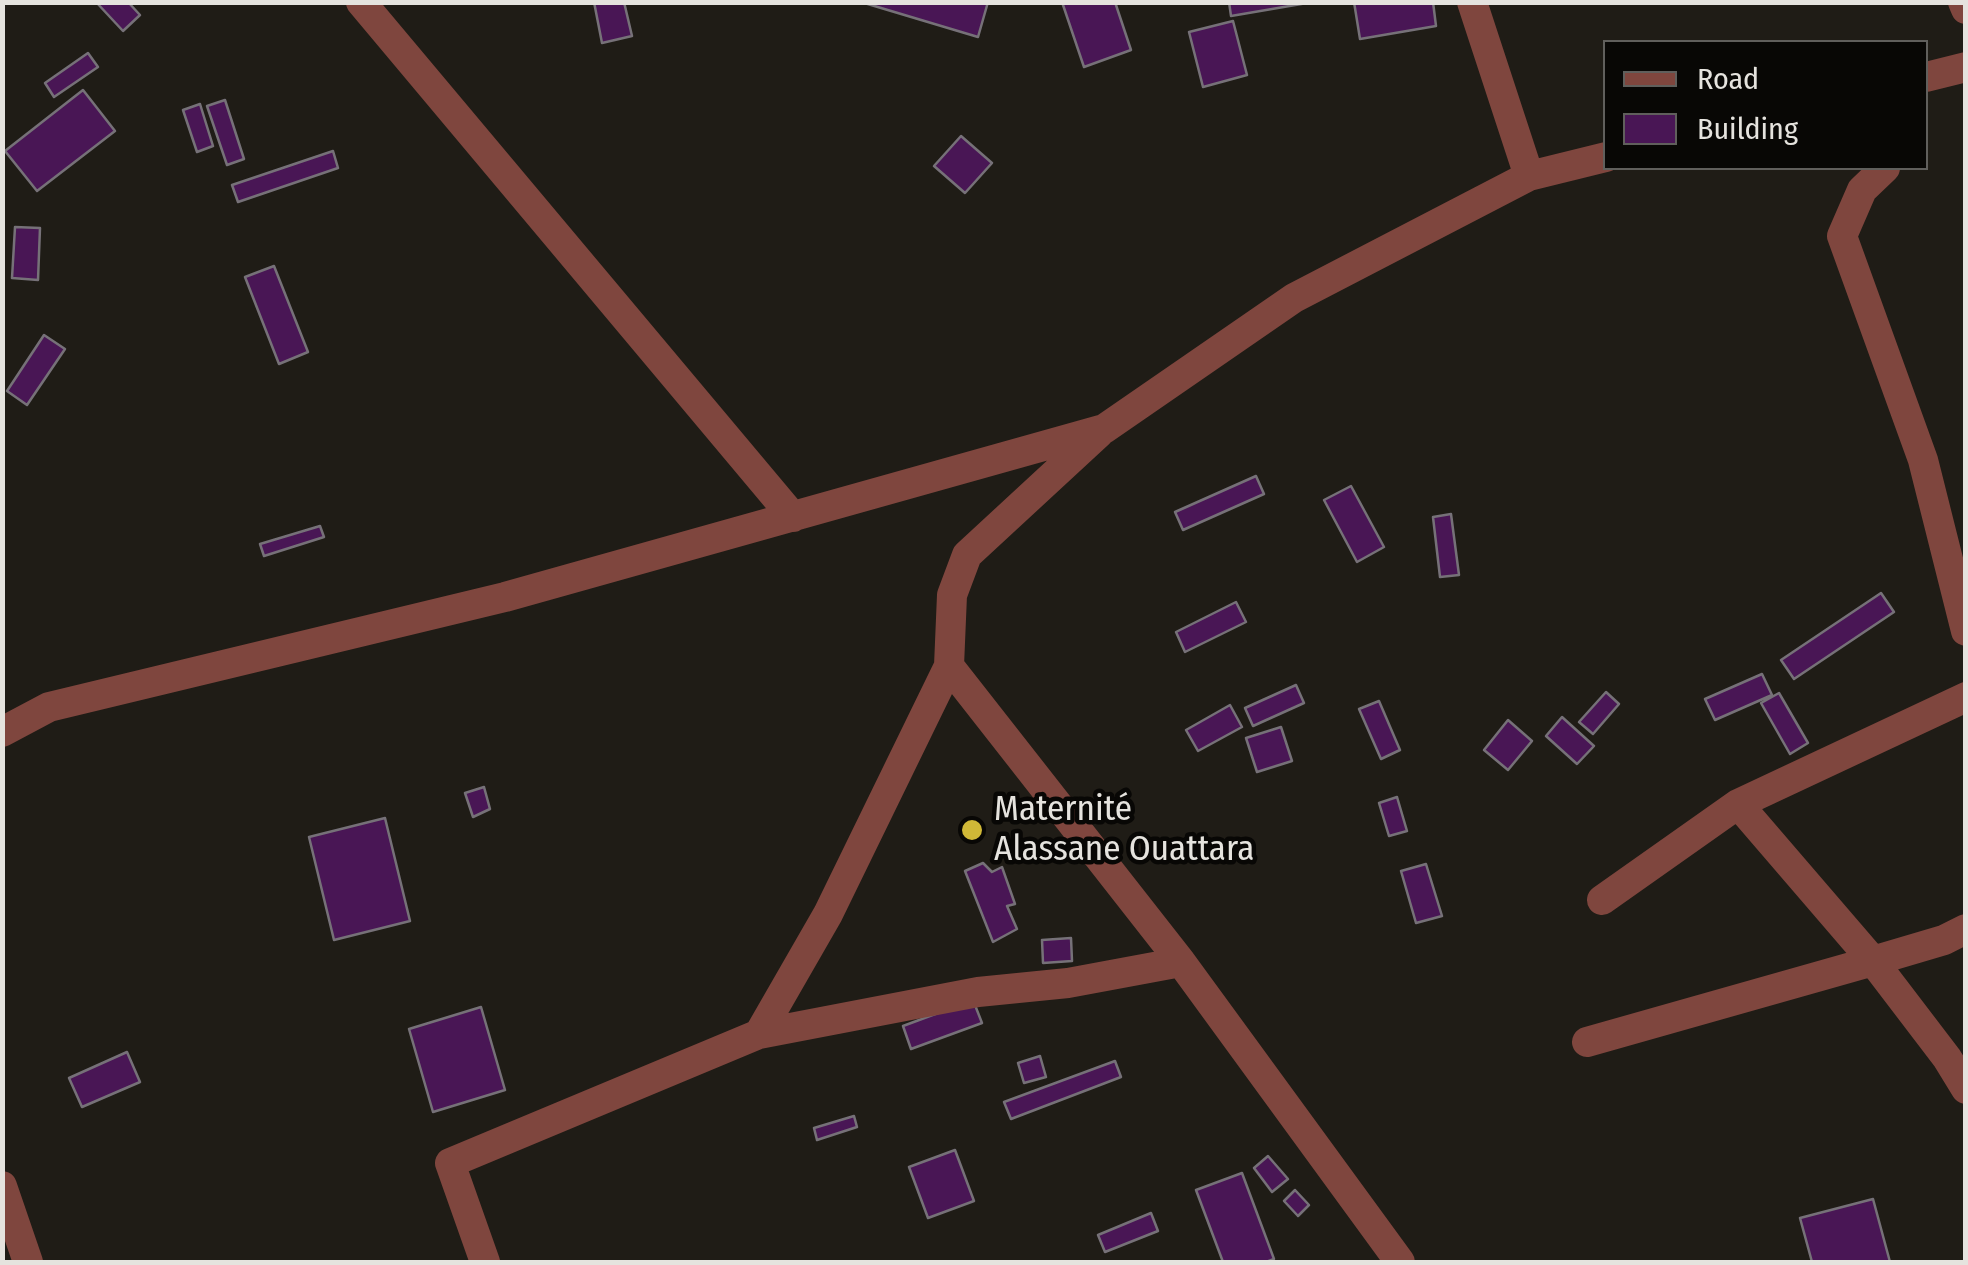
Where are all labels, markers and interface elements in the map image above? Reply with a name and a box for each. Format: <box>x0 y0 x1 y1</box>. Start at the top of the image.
legend <box>1603 40 1928 170</box>
text: Road <box>1697 61 1759 97</box>
text: Building <box>1697 111 1798 147</box>
place label: Maternité Alassane Ouattara <box>994 789 1254 871</box>
marker: Maternité Alassane Ouattara <box>959 817 985 843</box>

